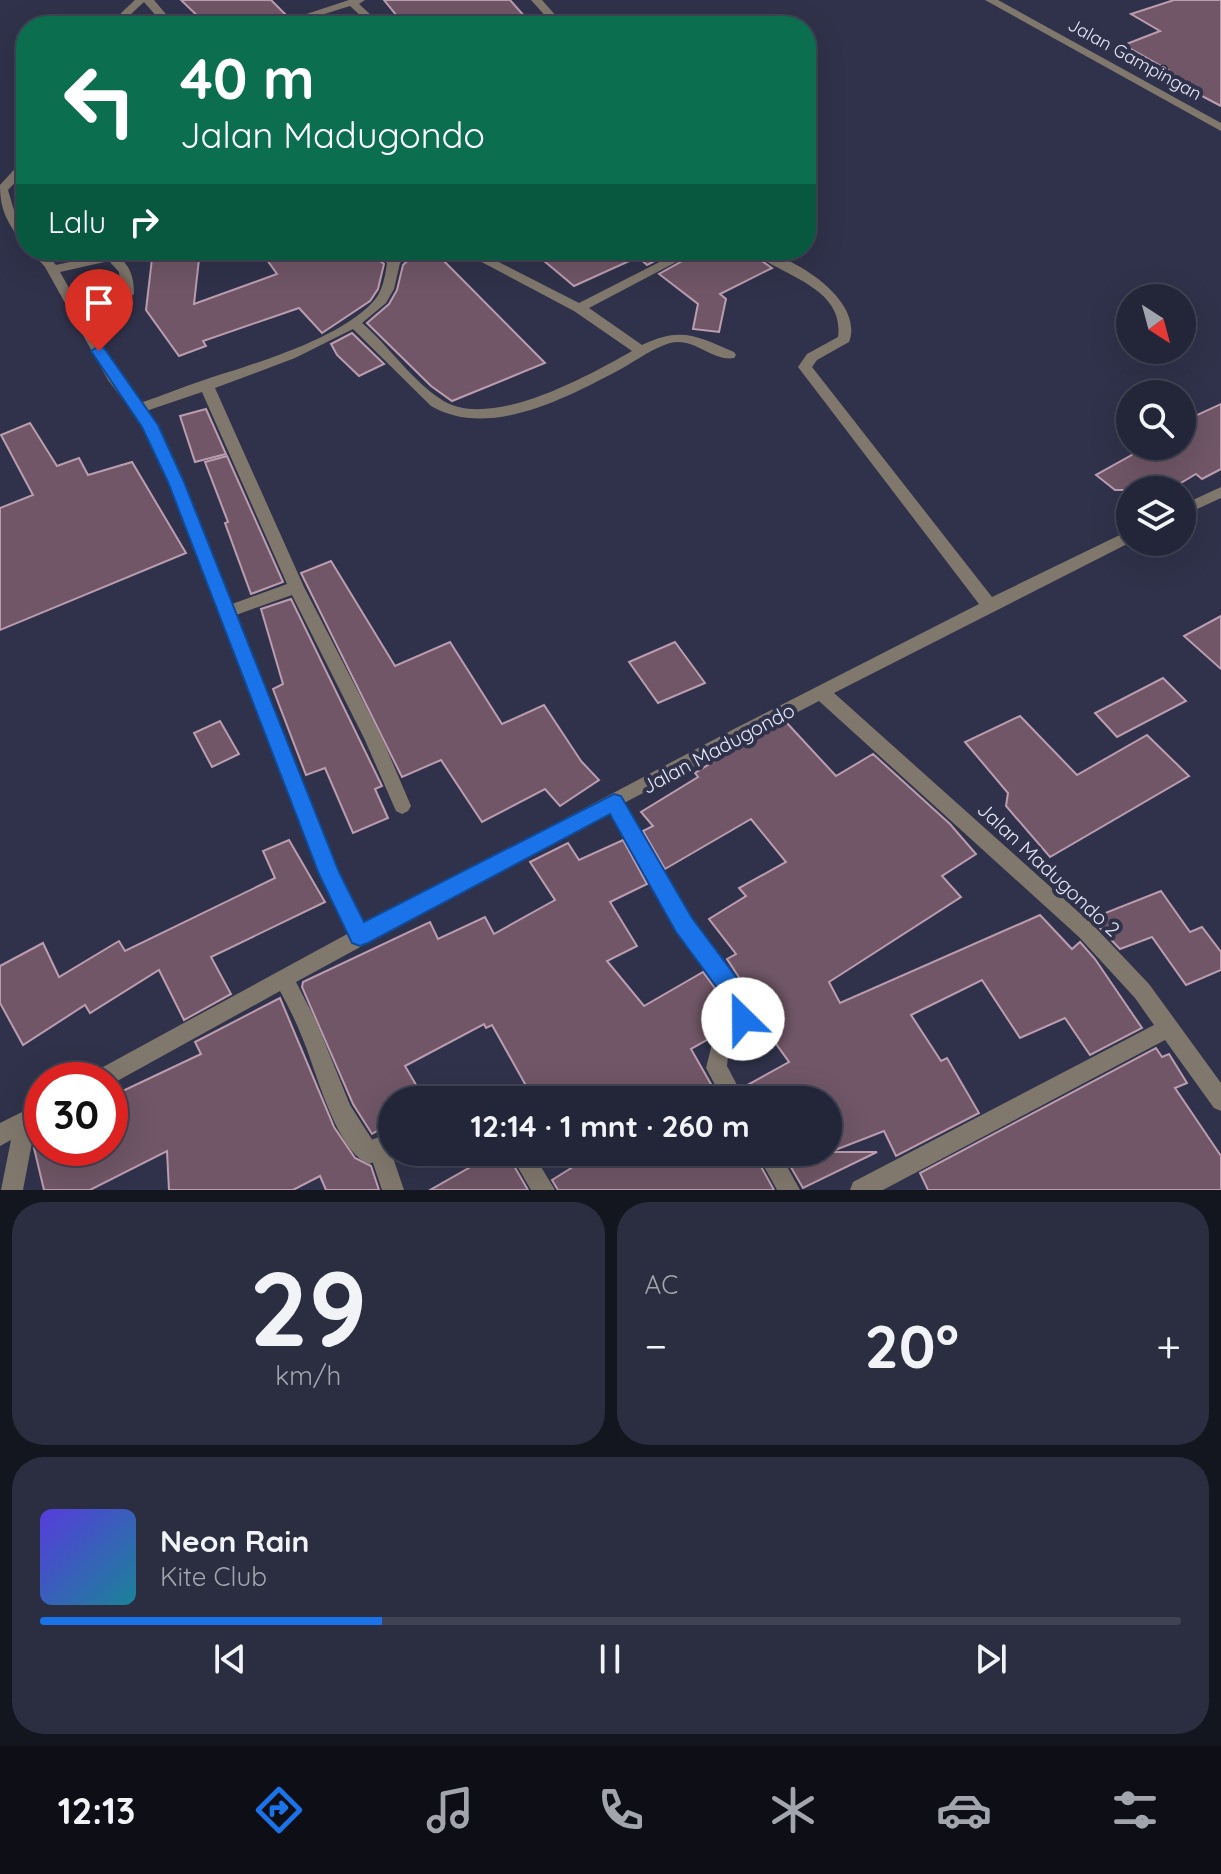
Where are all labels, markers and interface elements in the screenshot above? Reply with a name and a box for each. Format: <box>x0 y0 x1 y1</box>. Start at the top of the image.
street label: Jalan Gampingan <box>1064 13 1206 105</box>
text: 40 m <box>180 43 315 113</box>
icon: left <box>48 48 152 152</box>
text: Jalan Madugondo <box>180 112 485 157</box>
icon: right <box>122 200 166 244</box>
text: Lalu <box>48 203 106 241</box>
pin <box>65 269 133 351</box>
icon: arrive <box>77 281 121 325</box>
north arrow <box>1116 284 1196 364</box>
map controls <box>1116 284 1196 556</box>
button: search <box>1116 380 1196 460</box>
button: layers <box>1116 476 1196 556</box>
street label: Jalan Madugondo <box>637 697 799 799</box>
street label: Jalan Madugondo 2 <box>972 796 1126 942</box>
position arrow <box>701 977 785 1061</box>
speed limit sign: 30 <box>24 1062 128 1166</box>
text: 12:14 · 1 mnt · 260 m <box>470 1107 750 1145</box>
text: 29 <box>249 1242 367 1372</box>
text: AC <box>645 1268 678 1301</box>
text: 20° <box>865 1308 959 1383</box>
text: − <box>645 1318 667 1373</box>
text: + <box>1156 1318 1181 1373</box>
text: km/h <box>275 1359 341 1392</box>
text: Neon Rain <box>160 1522 309 1560</box>
text: Kite Club <box>160 1560 267 1593</box>
icon: previous <box>208 1637 252 1681</box>
icon: pause <box>588 1637 632 1681</box>
icon: next <box>969 1637 1013 1681</box>
icon: directions <box>251 1782 307 1838</box>
icon: music <box>422 1782 478 1838</box>
icon: phone <box>593 1782 649 1838</box>
icon: climate <box>765 1782 821 1838</box>
icon: car <box>936 1782 992 1838</box>
icon: filters <box>1107 1782 1163 1838</box>
text: 12:13 <box>58 1788 135 1833</box>

